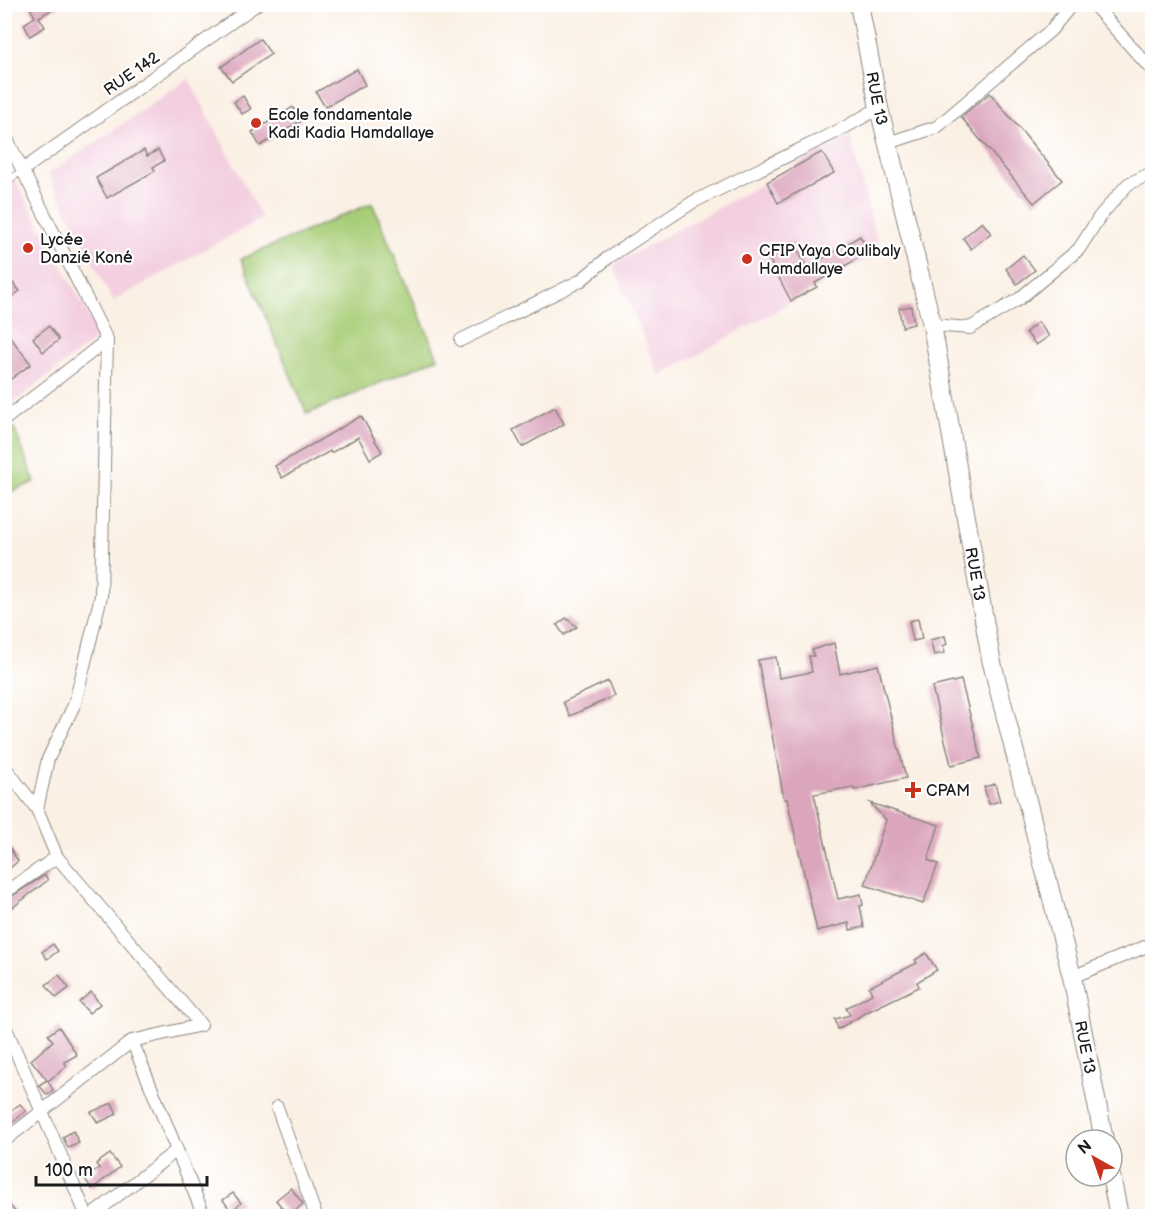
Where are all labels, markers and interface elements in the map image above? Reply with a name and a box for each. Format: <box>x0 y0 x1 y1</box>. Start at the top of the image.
street label: RUE 142 <box>100 48 164 100</box>
street label: RUE 13 <box>861 70 891 127</box>
place label: Ecole fondamentale Kadi Kadia Hamdallaye <box>268 106 434 143</box>
marker: Ecole fondamentale Kadi Kadia Hamdallaye <box>249 116 263 130</box>
place label: Lycée Danzié Koné <box>40 231 133 268</box>
marker: Lycée Danzié Koné <box>21 241 35 255</box>
place label: CFIP Yaya Coulibaly Hamdallaye <box>759 242 902 279</box>
marker: CFIP Yaya Coulibaly Hamdallaye <box>740 252 754 266</box>
street label: RUE 13 <box>960 546 989 603</box>
marker: CPAM <box>904 781 922 799</box>
place label: CPAM <box>926 782 970 801</box>
street label: RUE 13 <box>1070 1019 1099 1076</box>
north arrow <box>1064 1128 1124 1188</box>
text: N <box>1075 1137 1096 1159</box>
scale bar <box>36 1149 207 1187</box>
text: 100 m <box>45 1160 93 1181</box>

